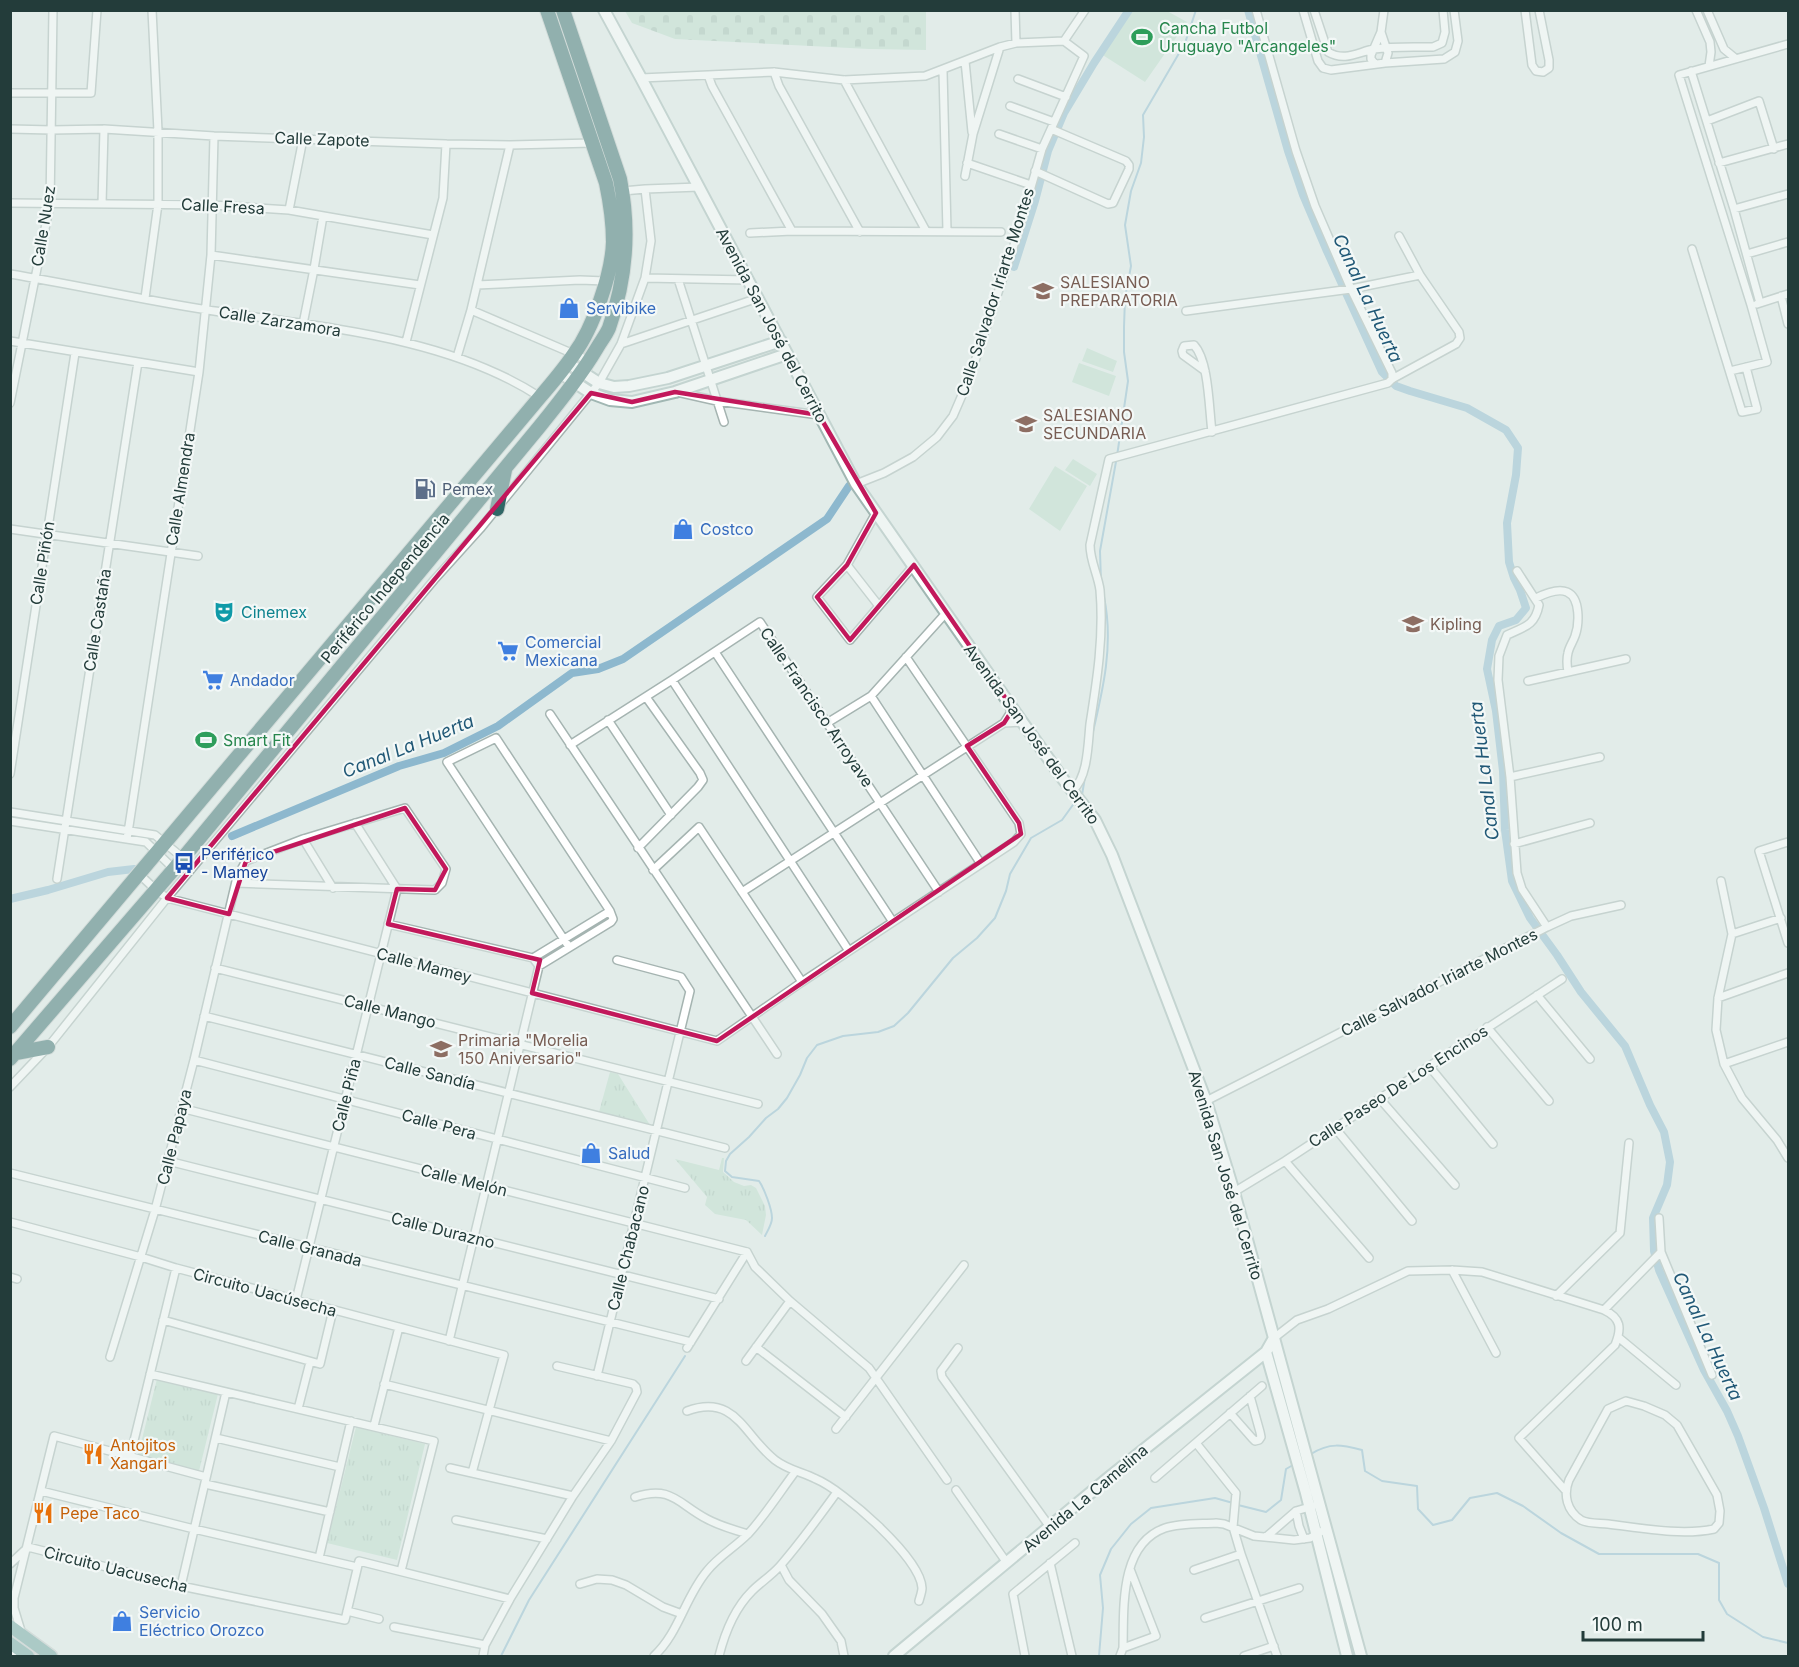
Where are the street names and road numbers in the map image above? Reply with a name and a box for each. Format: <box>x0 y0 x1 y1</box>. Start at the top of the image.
street label: Calle Zapote <box>274 127 370 151</box>
street label: Calle Nuez <box>27 184 59 268</box>
street label: Calle Salvador Iriarte Montes <box>952 185 1038 399</box>
street label: Calle Fresa <box>181 194 265 218</box>
street label: Avenida San José del Cerrito <box>712 224 832 426</box>
street label: Calle Zarzamora <box>217 301 343 341</box>
street label: Calle Almendra <box>161 431 199 547</box>
street label: Periférico Independencia <box>316 509 454 667</box>
street label: Calle Piñón <box>25 520 59 606</box>
street label: Calle Castaña <box>79 567 115 673</box>
street label: Calle Francisco Arroyave <box>756 623 878 791</box>
street label: Avenida San José del Cerrito <box>960 640 1104 828</box>
street label: Calle Salvador Iriarte Montes <box>1337 924 1541 1040</box>
street label: Calle Mamey <box>374 943 474 987</box>
street label: Calle Mango <box>342 990 438 1032</box>
street label: Calle Paseo De Los Encinos <box>1305 1020 1491 1152</box>
street label: Calle Sandía <box>382 1052 478 1094</box>
street label: Calle Piña <box>327 1056 365 1134</box>
street label: Avenida San José del Cerrito <box>1185 1068 1267 1282</box>
street label: Calle Papaya <box>152 1087 196 1187</box>
street label: Calle Pera <box>399 1104 479 1144</box>
street label: Calle Melón <box>418 1160 510 1200</box>
street label: Calle Chabacano <box>603 1183 653 1313</box>
street label: Calle Durazno <box>389 1207 497 1253</box>
street label: Calle Granada <box>256 1225 364 1271</box>
street label: Circuito Uacúsecha <box>191 1263 339 1321</box>
street label: Avenida La Camelina <box>1018 1440 1152 1556</box>
street label: Circuito Uacusecha <box>42 1541 190 1597</box>

